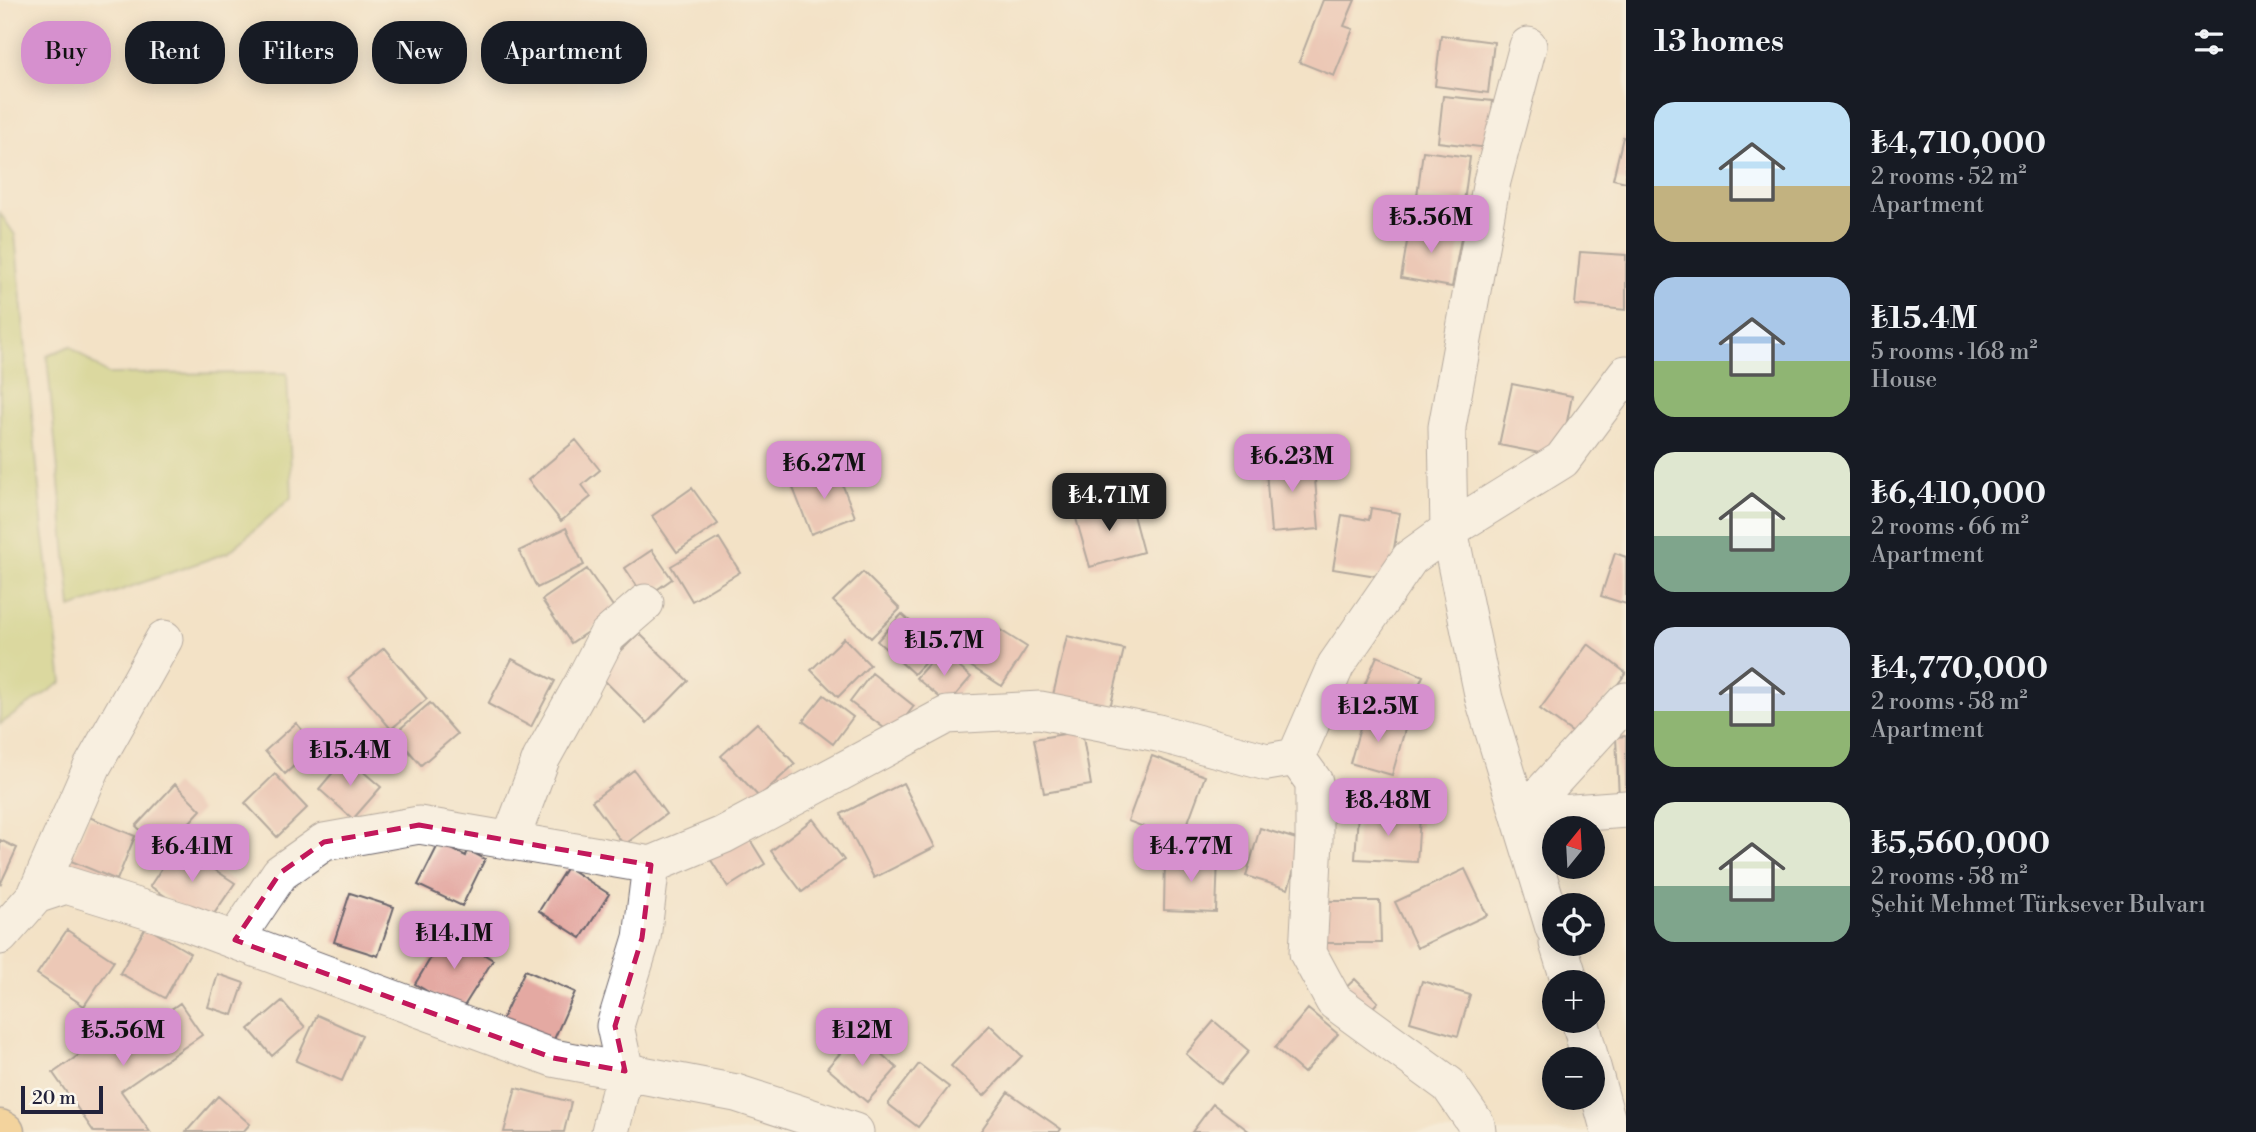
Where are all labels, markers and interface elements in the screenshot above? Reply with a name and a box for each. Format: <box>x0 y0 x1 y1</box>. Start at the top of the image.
chip: Buy <box>21 21 111 84</box>
chip: Rent <box>125 21 225 84</box>
chip: Filters <box>239 21 358 84</box>
chip: New <box>372 21 467 84</box>
chip: Apartment <box>481 21 647 84</box>
text: 13 homes <box>1654 23 1784 61</box>
icon: filters <box>2190 23 2228 61</box>
text: ₺4,710,000 <box>1871 125 2046 163</box>
icon: home <box>1710 130 1794 214</box>
text: 2 rooms · 52 m² <box>1871 163 2027 191</box>
text: Apartment <box>1871 191 1984 219</box>
pin: ₺5.56M <box>1374 196 1488 255</box>
text: ₺5.56M <box>1389 204 1473 232</box>
text: ₺15.4M <box>1871 300 1977 338</box>
icon: home <box>1710 305 1794 389</box>
text: 5 rooms · 168 m² <box>1871 338 2038 366</box>
text: House <box>1871 366 1937 394</box>
pin: ₺6.23M <box>1235 434 1349 494</box>
pin: ₺6.27M <box>767 442 881 501</box>
text: ₺6.23M <box>1250 443 1334 471</box>
text: ₺6.27M <box>782 450 866 478</box>
pin: ₺4.71M <box>1052 474 1166 533</box>
text: ₺6,410,000 <box>1871 475 2046 513</box>
icon: home <box>1710 480 1794 564</box>
text: ₺4.71M <box>1068 482 1150 510</box>
text: 2 rooms · 66 m² <box>1871 513 2029 541</box>
text: Apartment <box>1871 541 1984 569</box>
pin: ₺15.7M <box>887 618 1001 678</box>
text: ₺15.7M <box>904 627 984 655</box>
text: ₺4,770,000 <box>1871 650 2048 688</box>
icon: home <box>1710 655 1794 739</box>
pin: ₺12.5M <box>1321 684 1435 744</box>
text: 2 rooms · 58 m² <box>1871 688 2028 716</box>
text: ₺12.5M <box>1337 693 1419 721</box>
text: Apartment <box>1871 716 1984 744</box>
pin: ₺15.4M <box>293 728 407 788</box>
text: ₺15.4M <box>309 737 391 765</box>
pin: ₺8.48M <box>1331 778 1445 838</box>
text: ₺8.48M <box>1345 787 1431 815</box>
north arrow <box>1542 816 1605 878</box>
map controls <box>1542 816 1605 1110</box>
pin: ₺6.41M <box>135 824 249 884</box>
pin: ₺4.77M <box>1134 824 1248 884</box>
text: ₺5,560,000 <box>1871 825 2050 863</box>
icon: home <box>1710 830 1794 914</box>
text: ₺6.41M <box>151 833 233 861</box>
text: ₺4.77M <box>1149 833 1233 861</box>
text: 2 rooms · 58 m² <box>1871 863 2028 891</box>
text: Şehit Mehmet Türksever Bulvarı <box>1871 891 2206 919</box>
button: locate <box>1542 893 1605 956</box>
pin: ₺14.1M <box>397 912 511 971</box>
text: ₺14.1M <box>415 920 493 948</box>
button: + <box>1542 970 1605 1033</box>
pin: ₺5.56M <box>66 1009 180 1068</box>
pin: ₺12M <box>821 1009 903 1068</box>
text: ₺5.56M <box>81 1017 165 1045</box>
text: ₺12M <box>832 1017 892 1045</box>
button: − <box>1542 1047 1605 1110</box>
scale bar <box>21 1083 103 1115</box>
text: 20 m <box>32 1086 76 1110</box>

